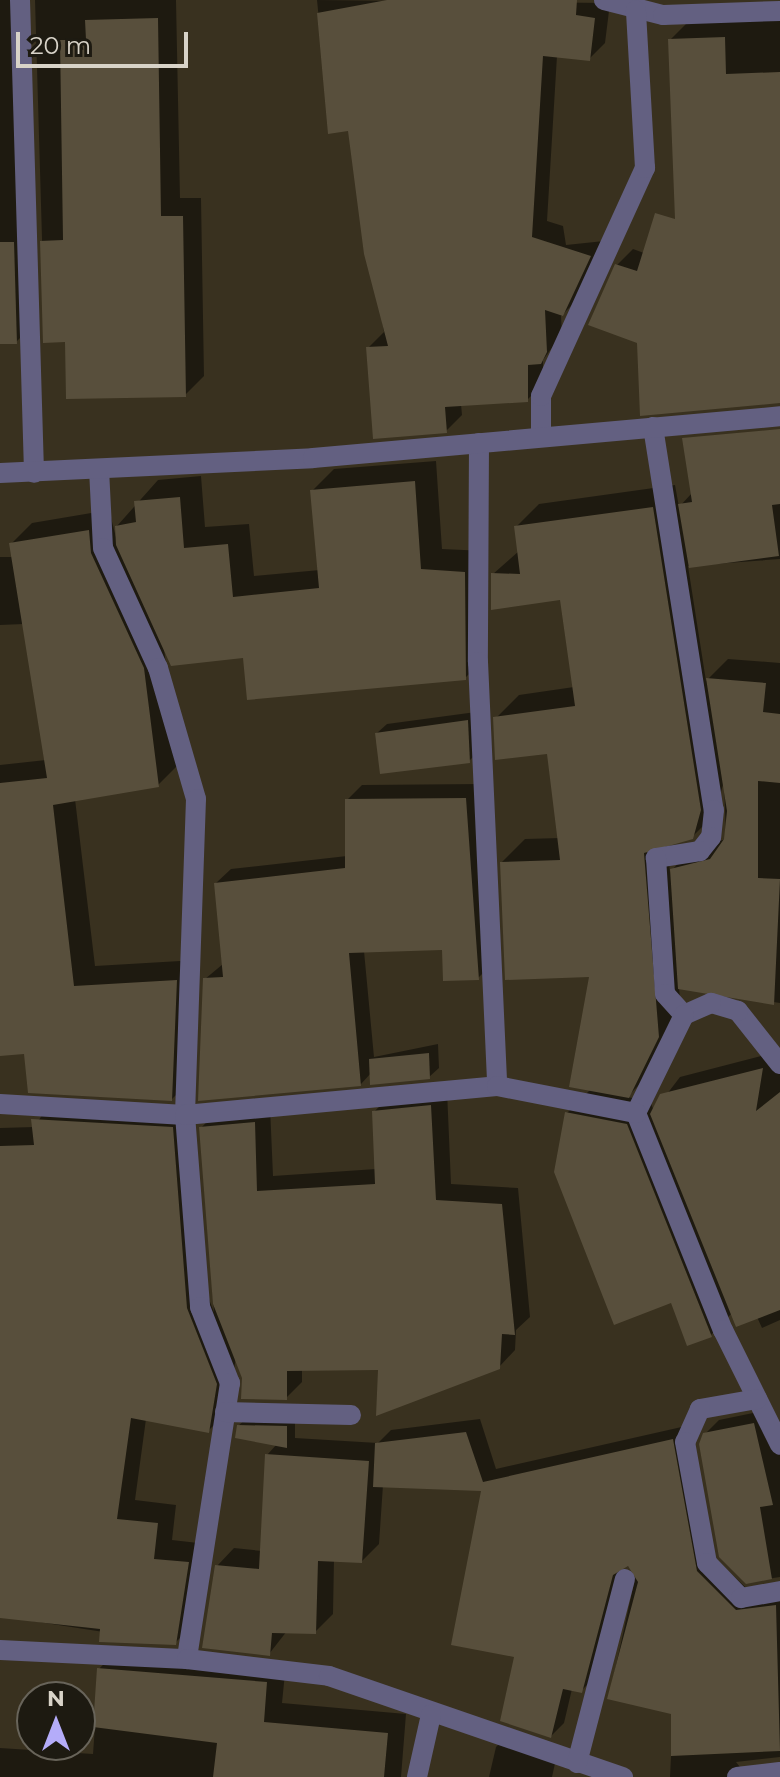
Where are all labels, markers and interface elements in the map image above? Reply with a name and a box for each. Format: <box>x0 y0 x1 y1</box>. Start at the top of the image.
scale bar <box>20 16 192 66</box>
text: 20 m <box>30 31 91 60</box>
north arrow <box>16 1681 96 1761</box>
text: N <box>47 1685 65 1712</box>

